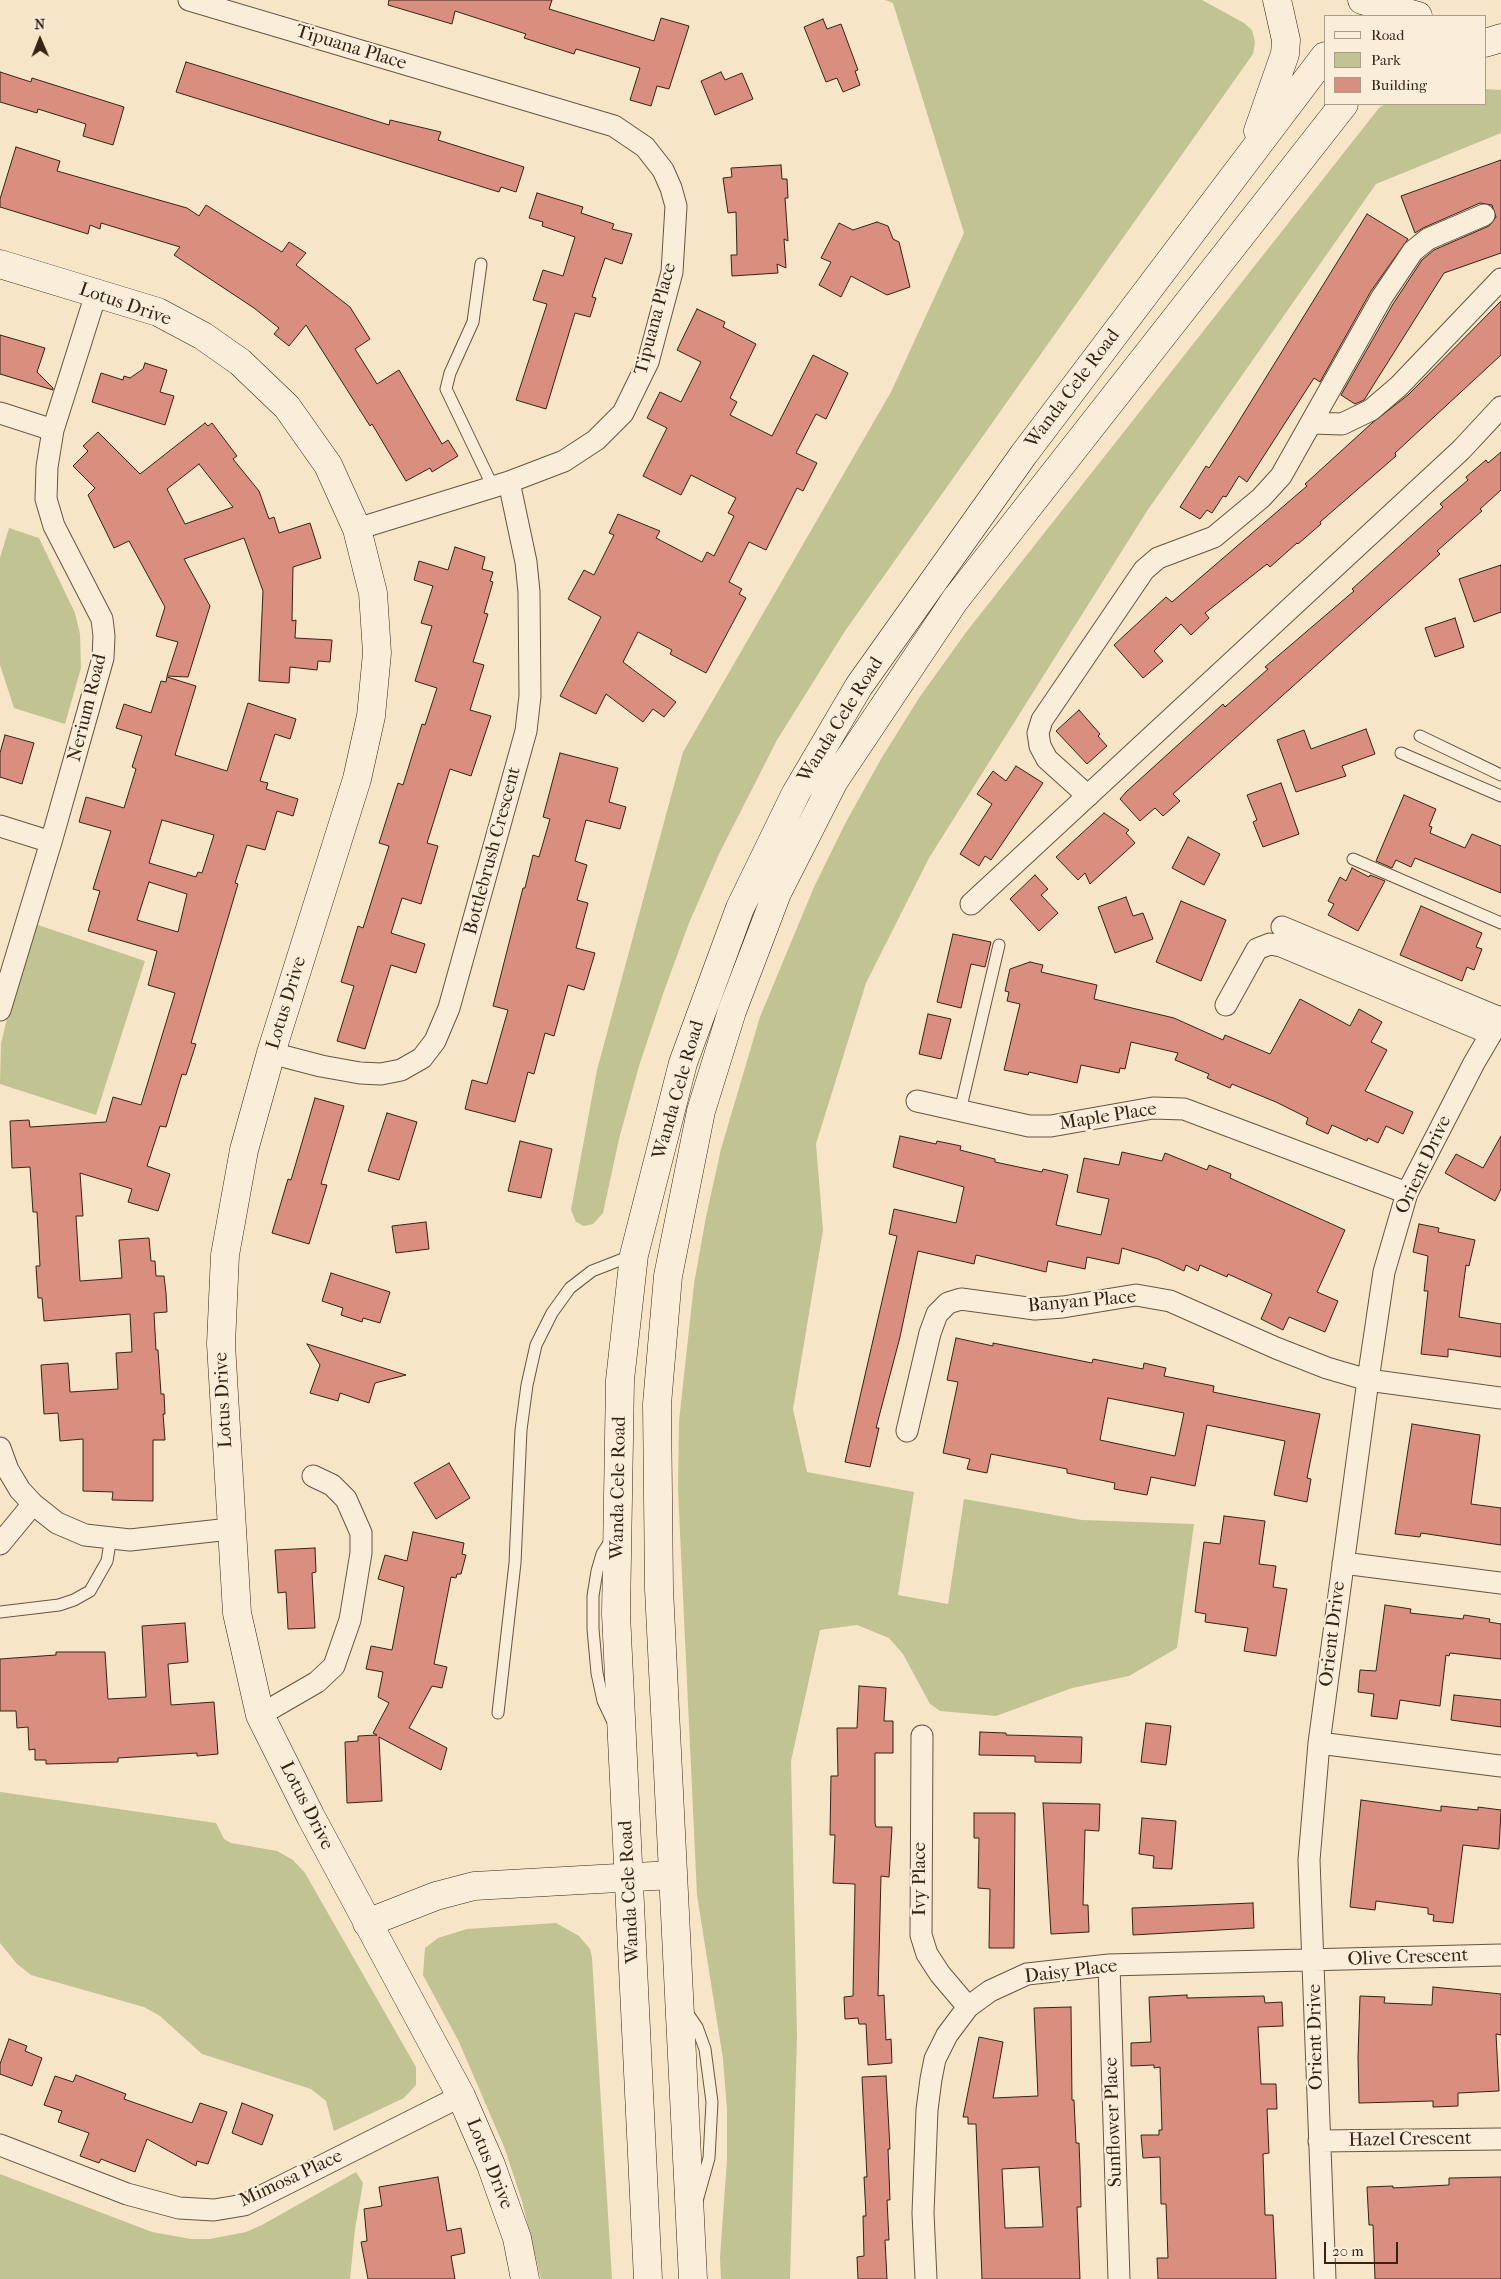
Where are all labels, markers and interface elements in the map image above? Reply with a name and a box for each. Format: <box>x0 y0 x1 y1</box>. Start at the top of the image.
north arrow <box>15 15 65 65</box>
legend <box>1324 15 1486 105</box>
text: N <box>34 16 45 33</box>
street label: Tipuana Place <box>293 20 409 76</box>
text: Road <box>1371 26 1404 44</box>
text: Park <box>1371 51 1401 69</box>
text: Building <box>1371 76 1427 94</box>
street label: Tipuana Place <box>630 261 682 377</box>
street label: Lotus Drive <box>76 279 174 331</box>
street label: Wanda Cele Road <box>1021 325 1125 453</box>
street label: Nerium Road <box>64 652 112 764</box>
street label: Wanda Cele Road <box>793 653 889 787</box>
street label: Bottlebrush Crescent <box>460 765 526 937</box>
street label: Lotus Drive <box>262 954 312 1052</box>
street label: Wanda Cele Road <box>648 1018 710 1162</box>
street label: Maple Place <box>1058 1098 1158 1136</box>
street label: Orient Drive <box>1391 1112 1457 1218</box>
street label: Banyan Place <box>1027 1286 1137 1318</box>
street label: Lotus Drive <box>210 1351 238 1449</box>
street label: Wanda Cele Road <box>606 1416 632 1560</box>
street label: Orient Drive <box>1315 1580 1351 1688</box>
street label: Lotus Drive <box>274 1758 338 1854</box>
street label: Wanda Cele Road <box>615 1820 645 1964</box>
street label: Ivy Place <box>909 1842 931 1916</box>
street label: Olive Crescent <box>1347 1944 1469 1972</box>
street label: Daisy Place <box>1023 1955 1119 1989</box>
street label: Orient Drive <box>1304 1984 1328 2090</box>
street label: Sunflower Place <box>1100 2057 1128 2187</box>
street label: Lotus Drive <box>460 2115 518 2213</box>
street label: Hazel Crescent <box>1348 2128 1472 2152</box>
street label: Mimosa Place <box>236 2145 346 2213</box>
scale bar <box>1326 2232 1400 2264</box>
text: 20 m <box>1332 2242 1364 2260</box>

